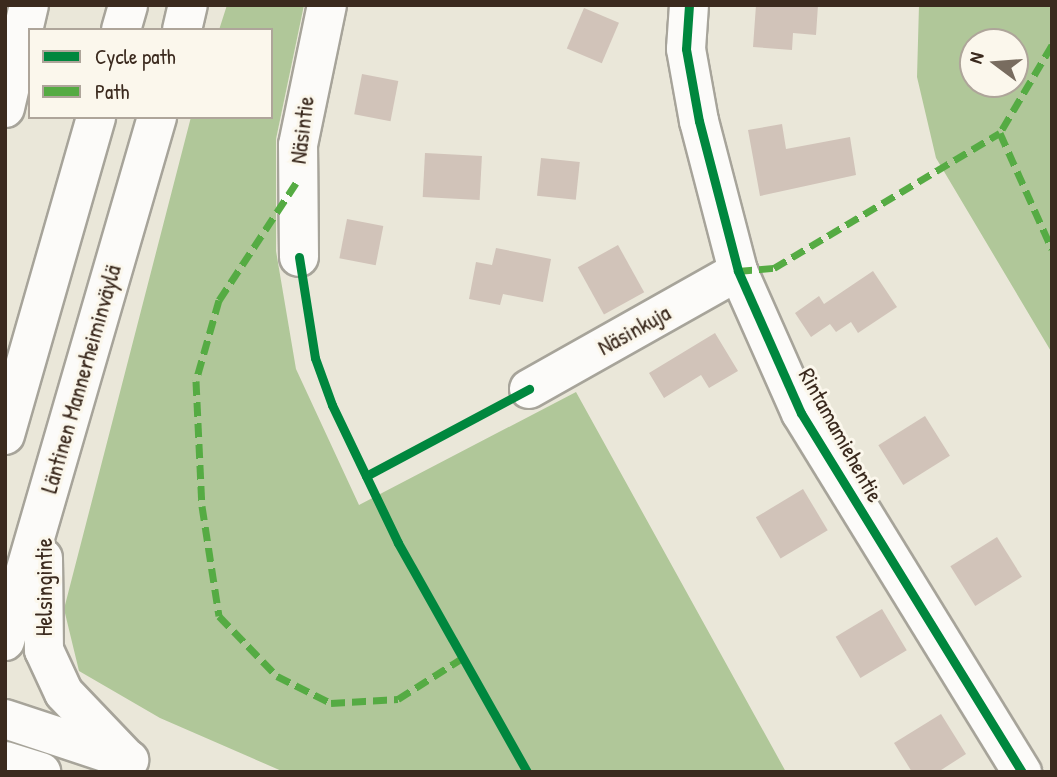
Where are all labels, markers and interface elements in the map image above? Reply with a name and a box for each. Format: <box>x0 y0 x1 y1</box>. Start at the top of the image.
legend <box>28 28 273 119</box>
north arrow <box>959 28 1029 98</box>
text: Cycle path <box>95 42 176 71</box>
text: N <box>962 49 990 66</box>
text: Path <box>95 77 129 106</box>
street label: Näsintie <box>284 95 320 165</box>
street label: Läntinen Mannerheiminväylä <box>35 262 127 496</box>
street label: Näsinkuja <box>593 299 675 361</box>
street label: Rintamamiehentie <box>793 363 889 507</box>
street label: Helsingintie <box>30 538 58 636</box>

